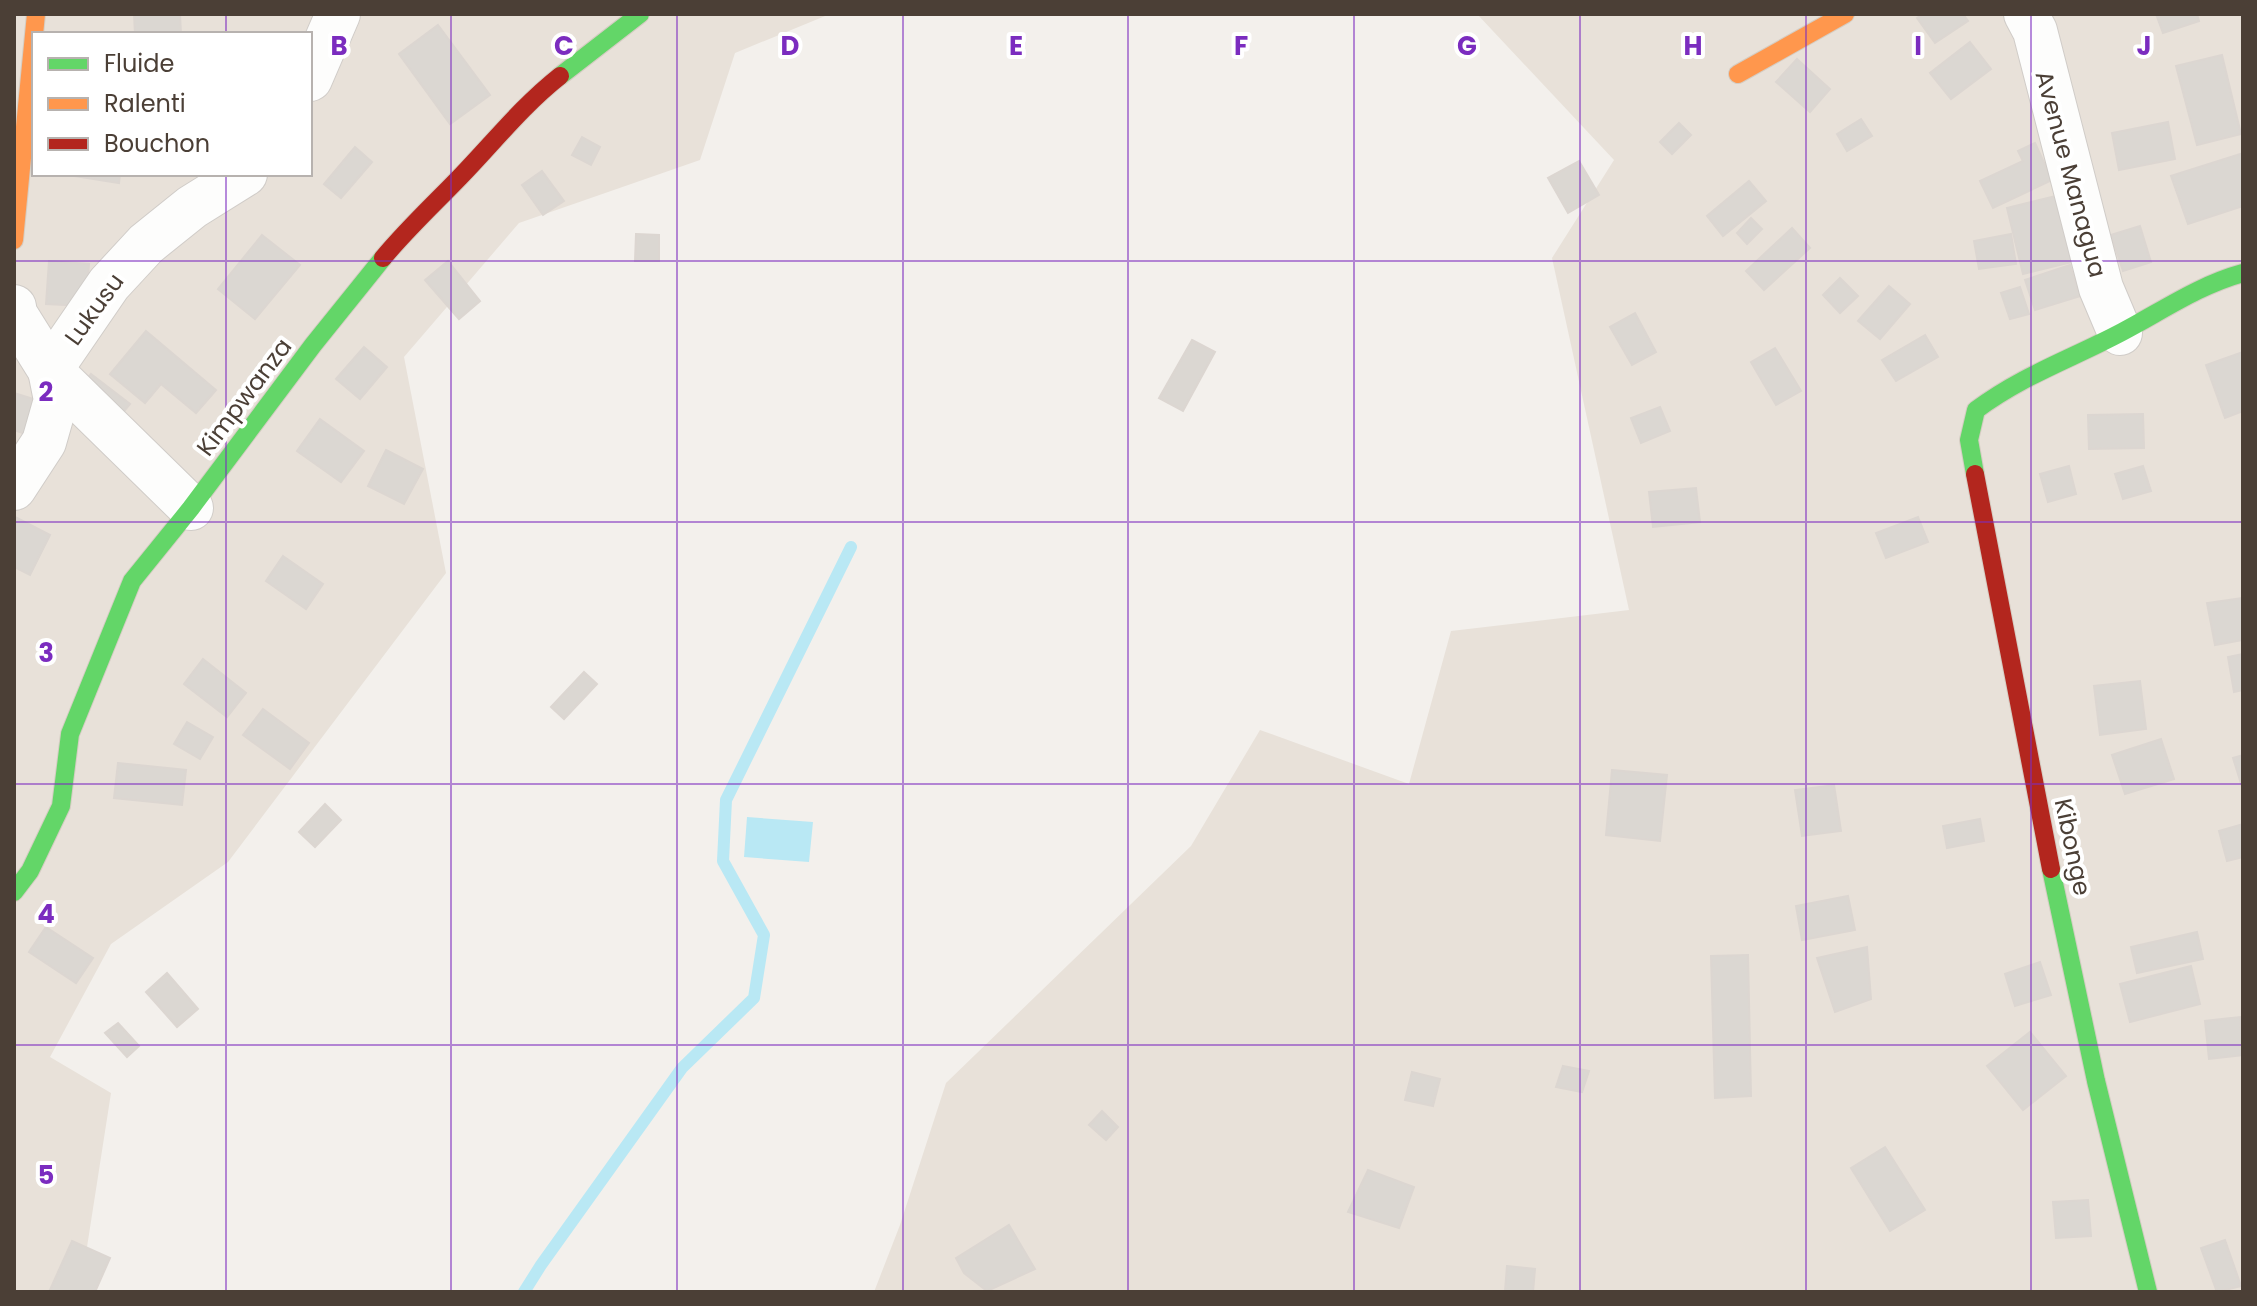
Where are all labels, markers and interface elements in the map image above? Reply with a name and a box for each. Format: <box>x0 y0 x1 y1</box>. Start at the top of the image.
text: B <box>330 28 348 64</box>
text: C <box>554 28 574 64</box>
text: D <box>781 28 800 64</box>
text: E <box>1009 28 1023 64</box>
text: F <box>1234 28 1248 64</box>
text: G <box>1457 28 1477 64</box>
text: H <box>1683 28 1703 64</box>
text: I <box>1914 28 1922 64</box>
text: J <box>2136 28 2152 64</box>
legend <box>32 32 312 176</box>
text: Fluide <box>104 47 174 80</box>
street label: Avenue Managua <box>2028 67 2114 281</box>
text: Ralenti <box>104 87 186 120</box>
text: Bouchon <box>104 127 210 160</box>
street label: Lukusu <box>57 266 131 352</box>
street label: Kimpwanza <box>189 331 299 463</box>
text: 2 <box>39 374 54 410</box>
text: 3 <box>38 635 54 671</box>
street label: Kibonge <box>2047 795 2099 899</box>
text: 4 <box>37 896 55 932</box>
text: 5 <box>38 1157 54 1193</box>

